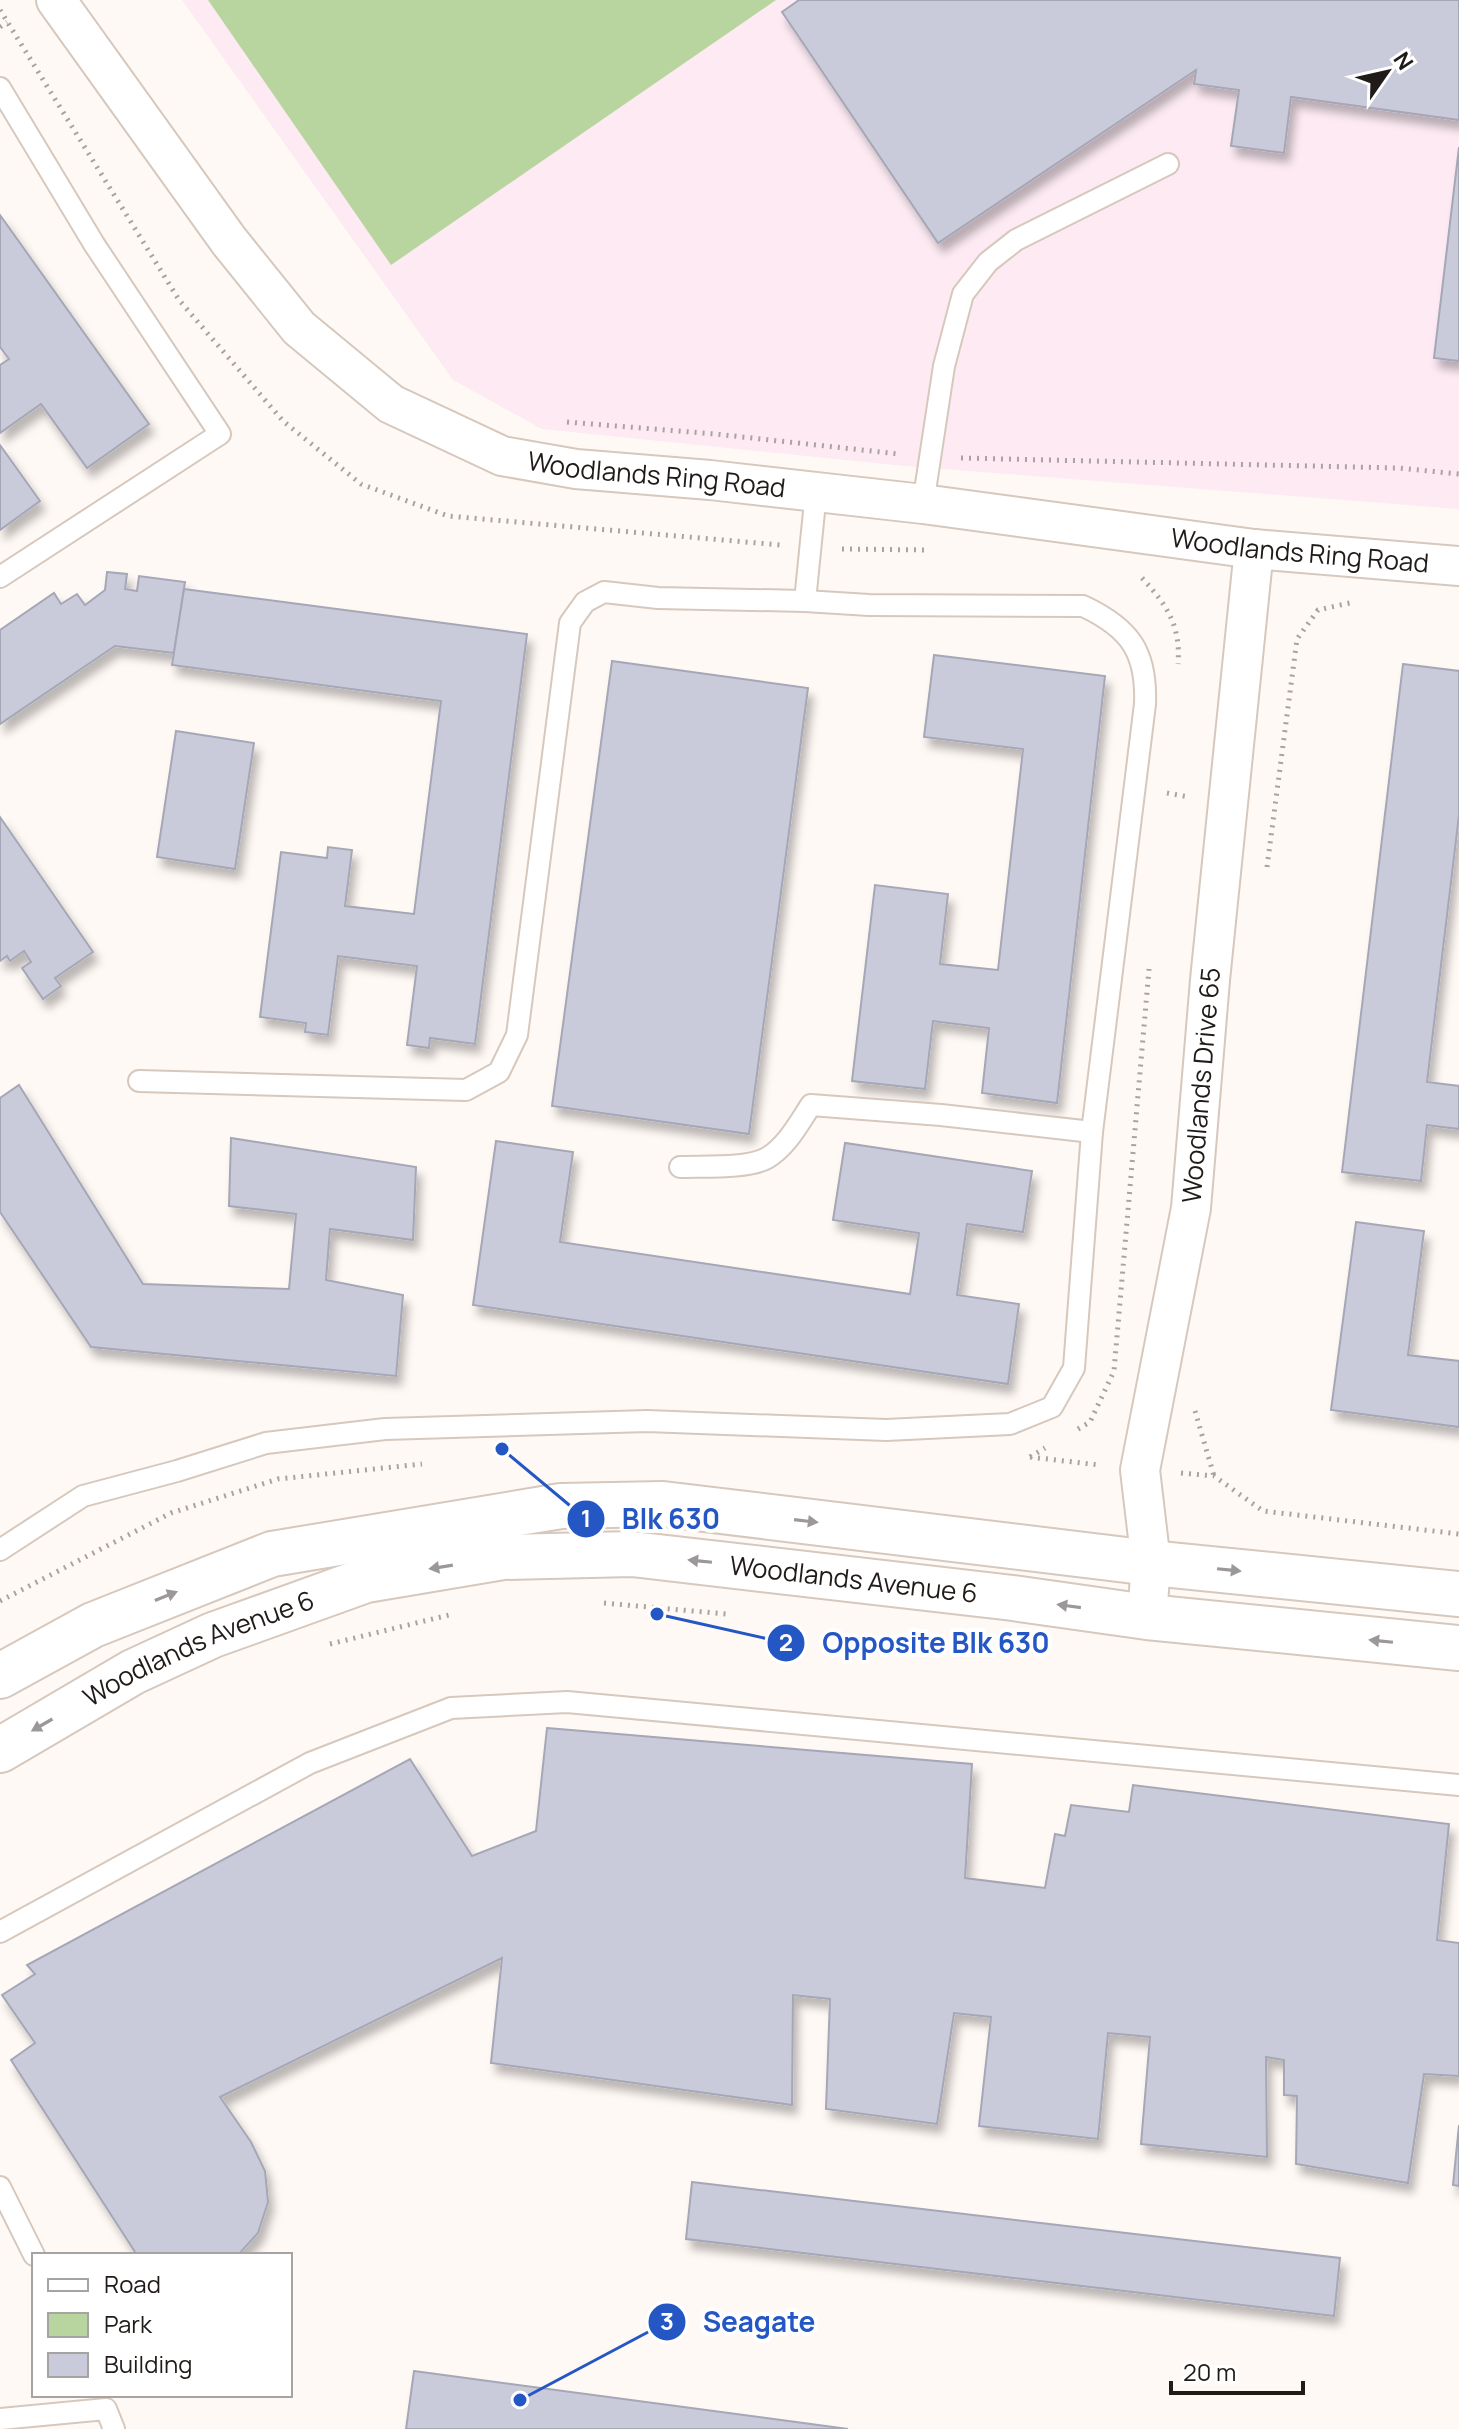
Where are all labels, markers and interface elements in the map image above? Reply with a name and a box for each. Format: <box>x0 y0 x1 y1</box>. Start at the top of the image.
north arrow <box>1347 32 1427 112</box>
text: N <box>1387 46 1420 76</box>
street label: Woodlands Ring Road <box>525 442 787 505</box>
street label: Woodlands Ring Road <box>1169 519 1430 580</box>
street label: Woodlands Drive 65 <box>1172 965 1228 1204</box>
callout: Blk 630 <box>566 1493 736 1545</box>
text: Blk 630 <box>622 1499 720 1537</box>
text: 1 <box>581 1501 591 1534</box>
one-way arrow <box>794 1514 819 1527</box>
street label: Woodlands Avenue 6 <box>728 1546 980 1611</box>
one-way arrow <box>687 1555 712 1568</box>
one-way arrow <box>429 1562 454 1574</box>
one-way arrow <box>1217 1564 1242 1577</box>
street label: Woodlands Avenue 6 <box>76 1581 319 1714</box>
one-way arrow <box>154 1589 178 1602</box>
one-way arrow <box>1056 1599 1081 1612</box>
callout: Opposite Blk 630 <box>766 1617 1066 1669</box>
text: Opposite Blk 630 <box>822 1623 1050 1661</box>
text: 2 <box>779 1625 793 1658</box>
one-way arrow <box>1368 1634 1393 1647</box>
one-way arrow <box>31 1718 53 1732</box>
legend <box>32 2253 292 2397</box>
text: Road <box>104 2267 161 2300</box>
callout: Seagate <box>647 2296 832 2348</box>
text: Seagate <box>703 2302 815 2340</box>
text: 3 <box>660 2304 674 2337</box>
text: Park <box>104 2307 153 2340</box>
scale bar <box>1171 2345 1303 2395</box>
text: Building <box>104 2347 192 2380</box>
text: 20 m <box>1183 2355 1236 2388</box>

